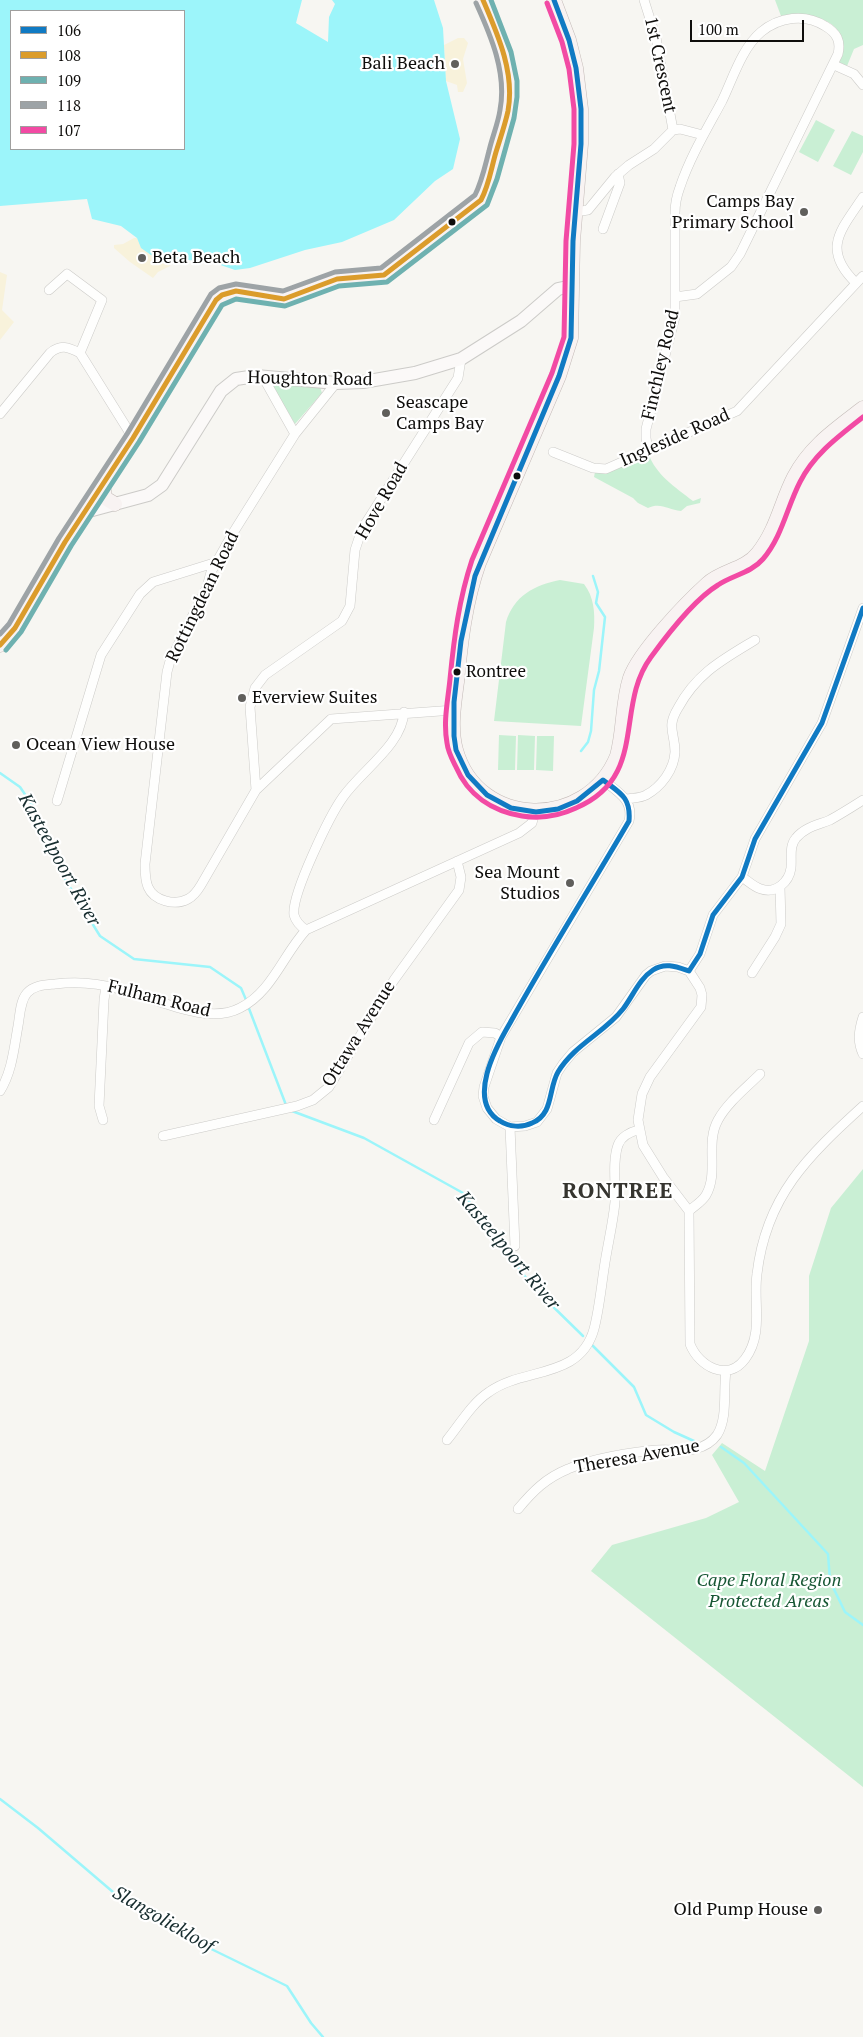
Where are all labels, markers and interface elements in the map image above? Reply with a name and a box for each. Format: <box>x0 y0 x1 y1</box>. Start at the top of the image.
legend <box>10 10 185 150</box>
scale bar <box>693 10 807 42</box>
street label: 1st Crescent <box>639 15 681 115</box>
text: 100 m <box>698 19 739 39</box>
text: 106 <box>57 20 81 40</box>
text: 108 <box>57 45 81 65</box>
place label: Bali Beach <box>361 53 445 75</box>
marker: Bali Beach <box>449 58 461 70</box>
text: 109 <box>57 70 81 90</box>
text: 118 <box>57 95 81 115</box>
text: 107 <box>57 120 81 140</box>
place label: Camps Bay Primary School <box>672 191 794 233</box>
marker: Camps Bay Primary School <box>798 206 810 218</box>
unlabelled marker <box>447 217 457 227</box>
place label: Beta Beach <box>152 247 240 269</box>
marker: Beta Beach <box>136 252 148 264</box>
street label: Finchley Road <box>638 308 684 422</box>
street label: Houghton Road <box>247 367 373 391</box>
place label: Seascape Camps Bay <box>396 392 484 434</box>
street label: Ingleside Road <box>617 404 733 472</box>
marker: Seascape Camps Bay <box>380 407 392 419</box>
street label: Hove Road <box>351 459 413 543</box>
unlabelled marker <box>512 471 522 481</box>
street label: Rottingdean Road <box>162 528 244 666</box>
place label: Rontree <box>466 662 526 682</box>
marker: Rontree <box>452 667 462 677</box>
place label: Everview Suites <box>252 687 378 709</box>
marker: Everview Suites <box>236 692 248 704</box>
place label: Ocean View House <box>26 734 175 756</box>
marker: Ocean View House <box>10 739 22 751</box>
water label: Kasteelpoort River <box>13 790 105 930</box>
place label: Sea Mount Studios <box>475 862 560 904</box>
marker: Sea Mount Studios <box>564 877 576 889</box>
street label: Fulham Road <box>105 976 213 1022</box>
street label: Ottawa Avenue <box>318 977 400 1091</box>
district label: RONTREE <box>561 1179 675 1205</box>
water label: Kasteelpoort River <box>452 1187 564 1315</box>
street label: Theresa Avenue <box>573 1435 701 1479</box>
park label: Cape Floral Region Protected Areas <box>697 1570 841 1612</box>
water label: Slangoliekloof <box>108 1882 218 1958</box>
place label: Old Pump House <box>674 1899 808 1921</box>
marker: Old Pump House <box>812 1904 824 1916</box>

